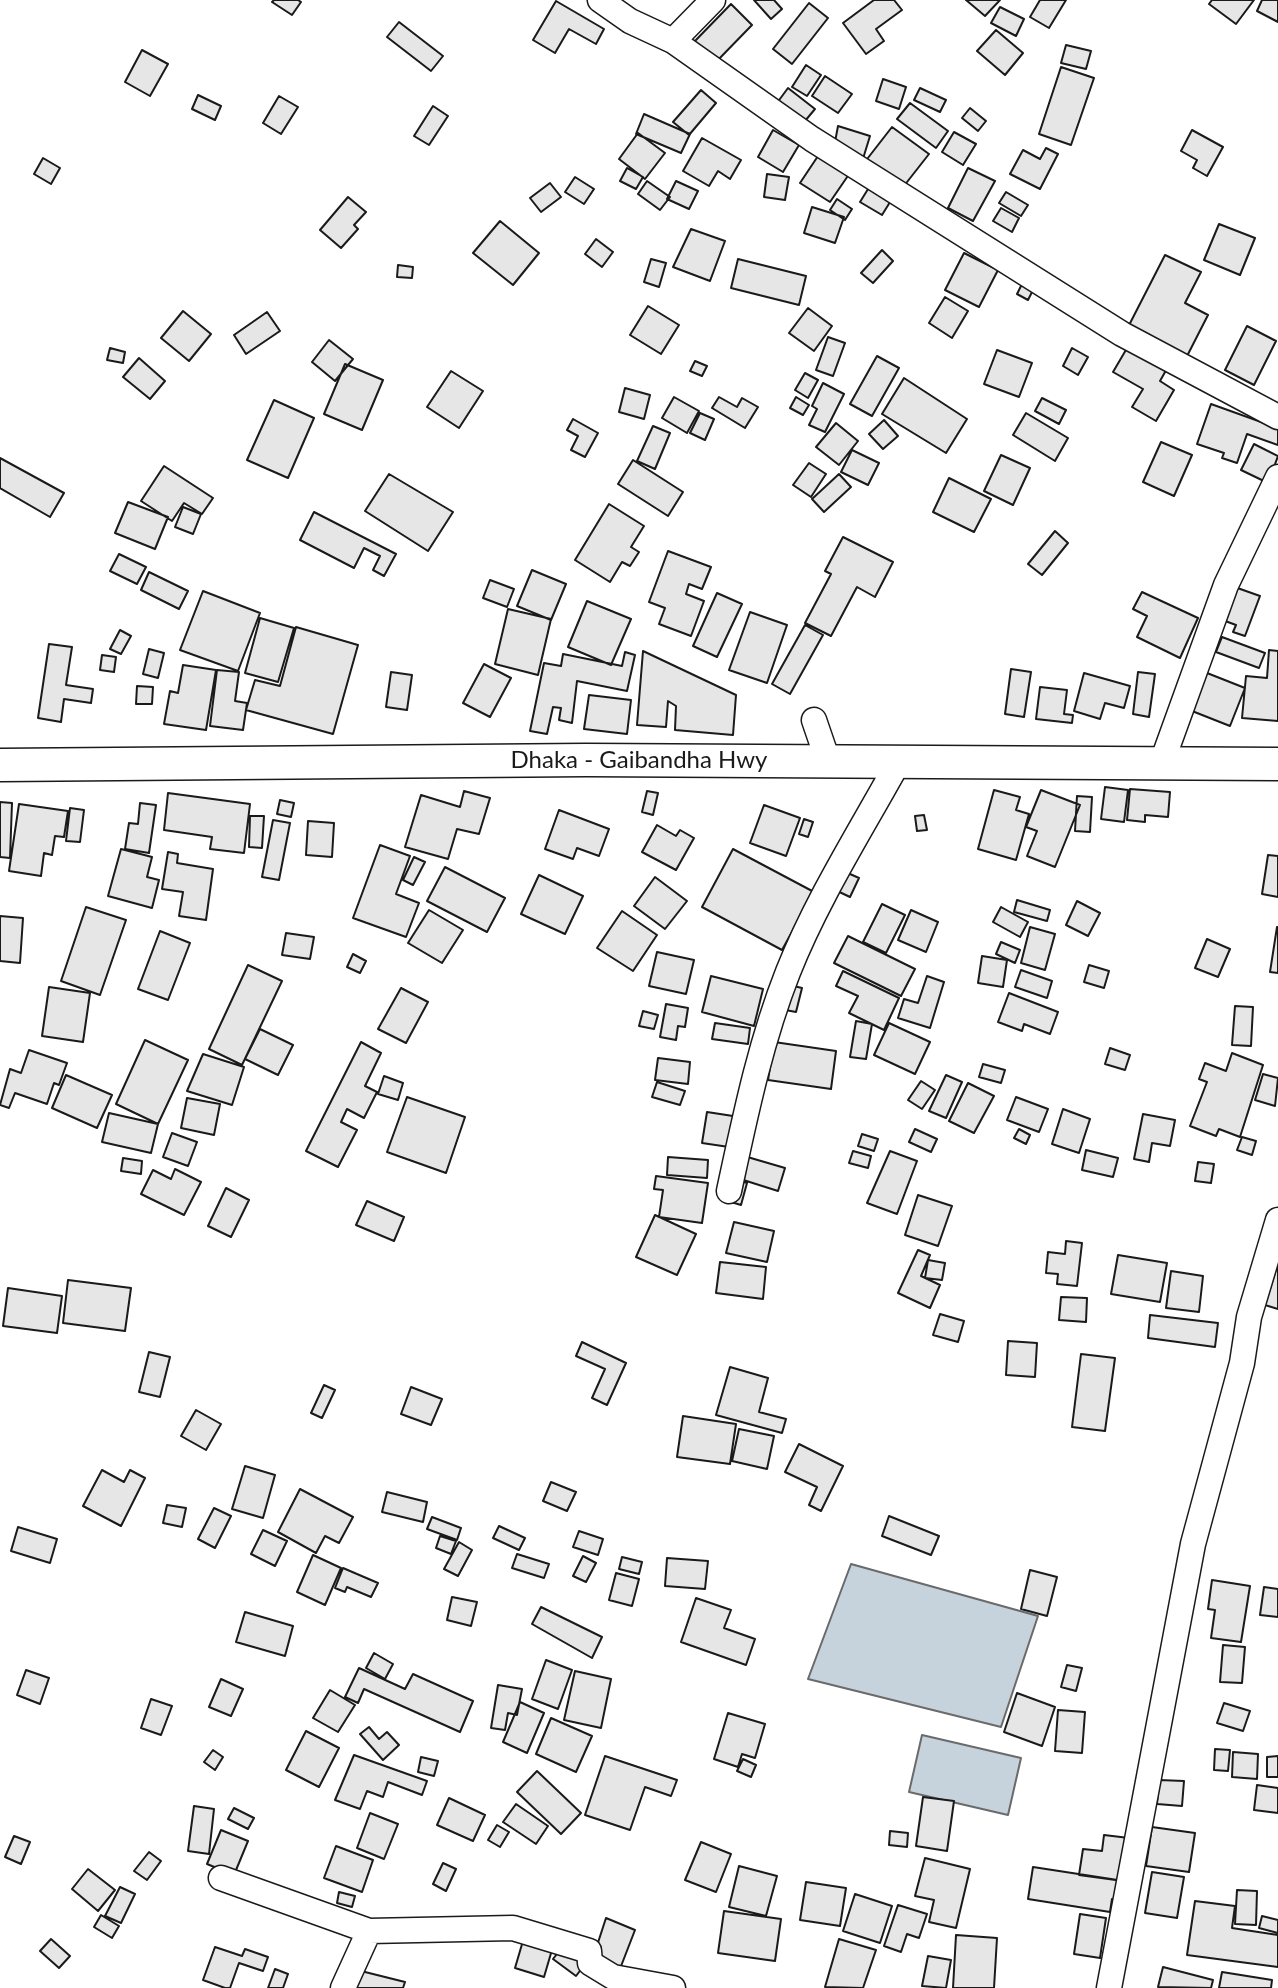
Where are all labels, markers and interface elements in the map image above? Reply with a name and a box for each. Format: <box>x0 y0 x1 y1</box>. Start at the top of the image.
street label: Dhaka - Gaibandha Hwy <box>511 746 767 774</box>

